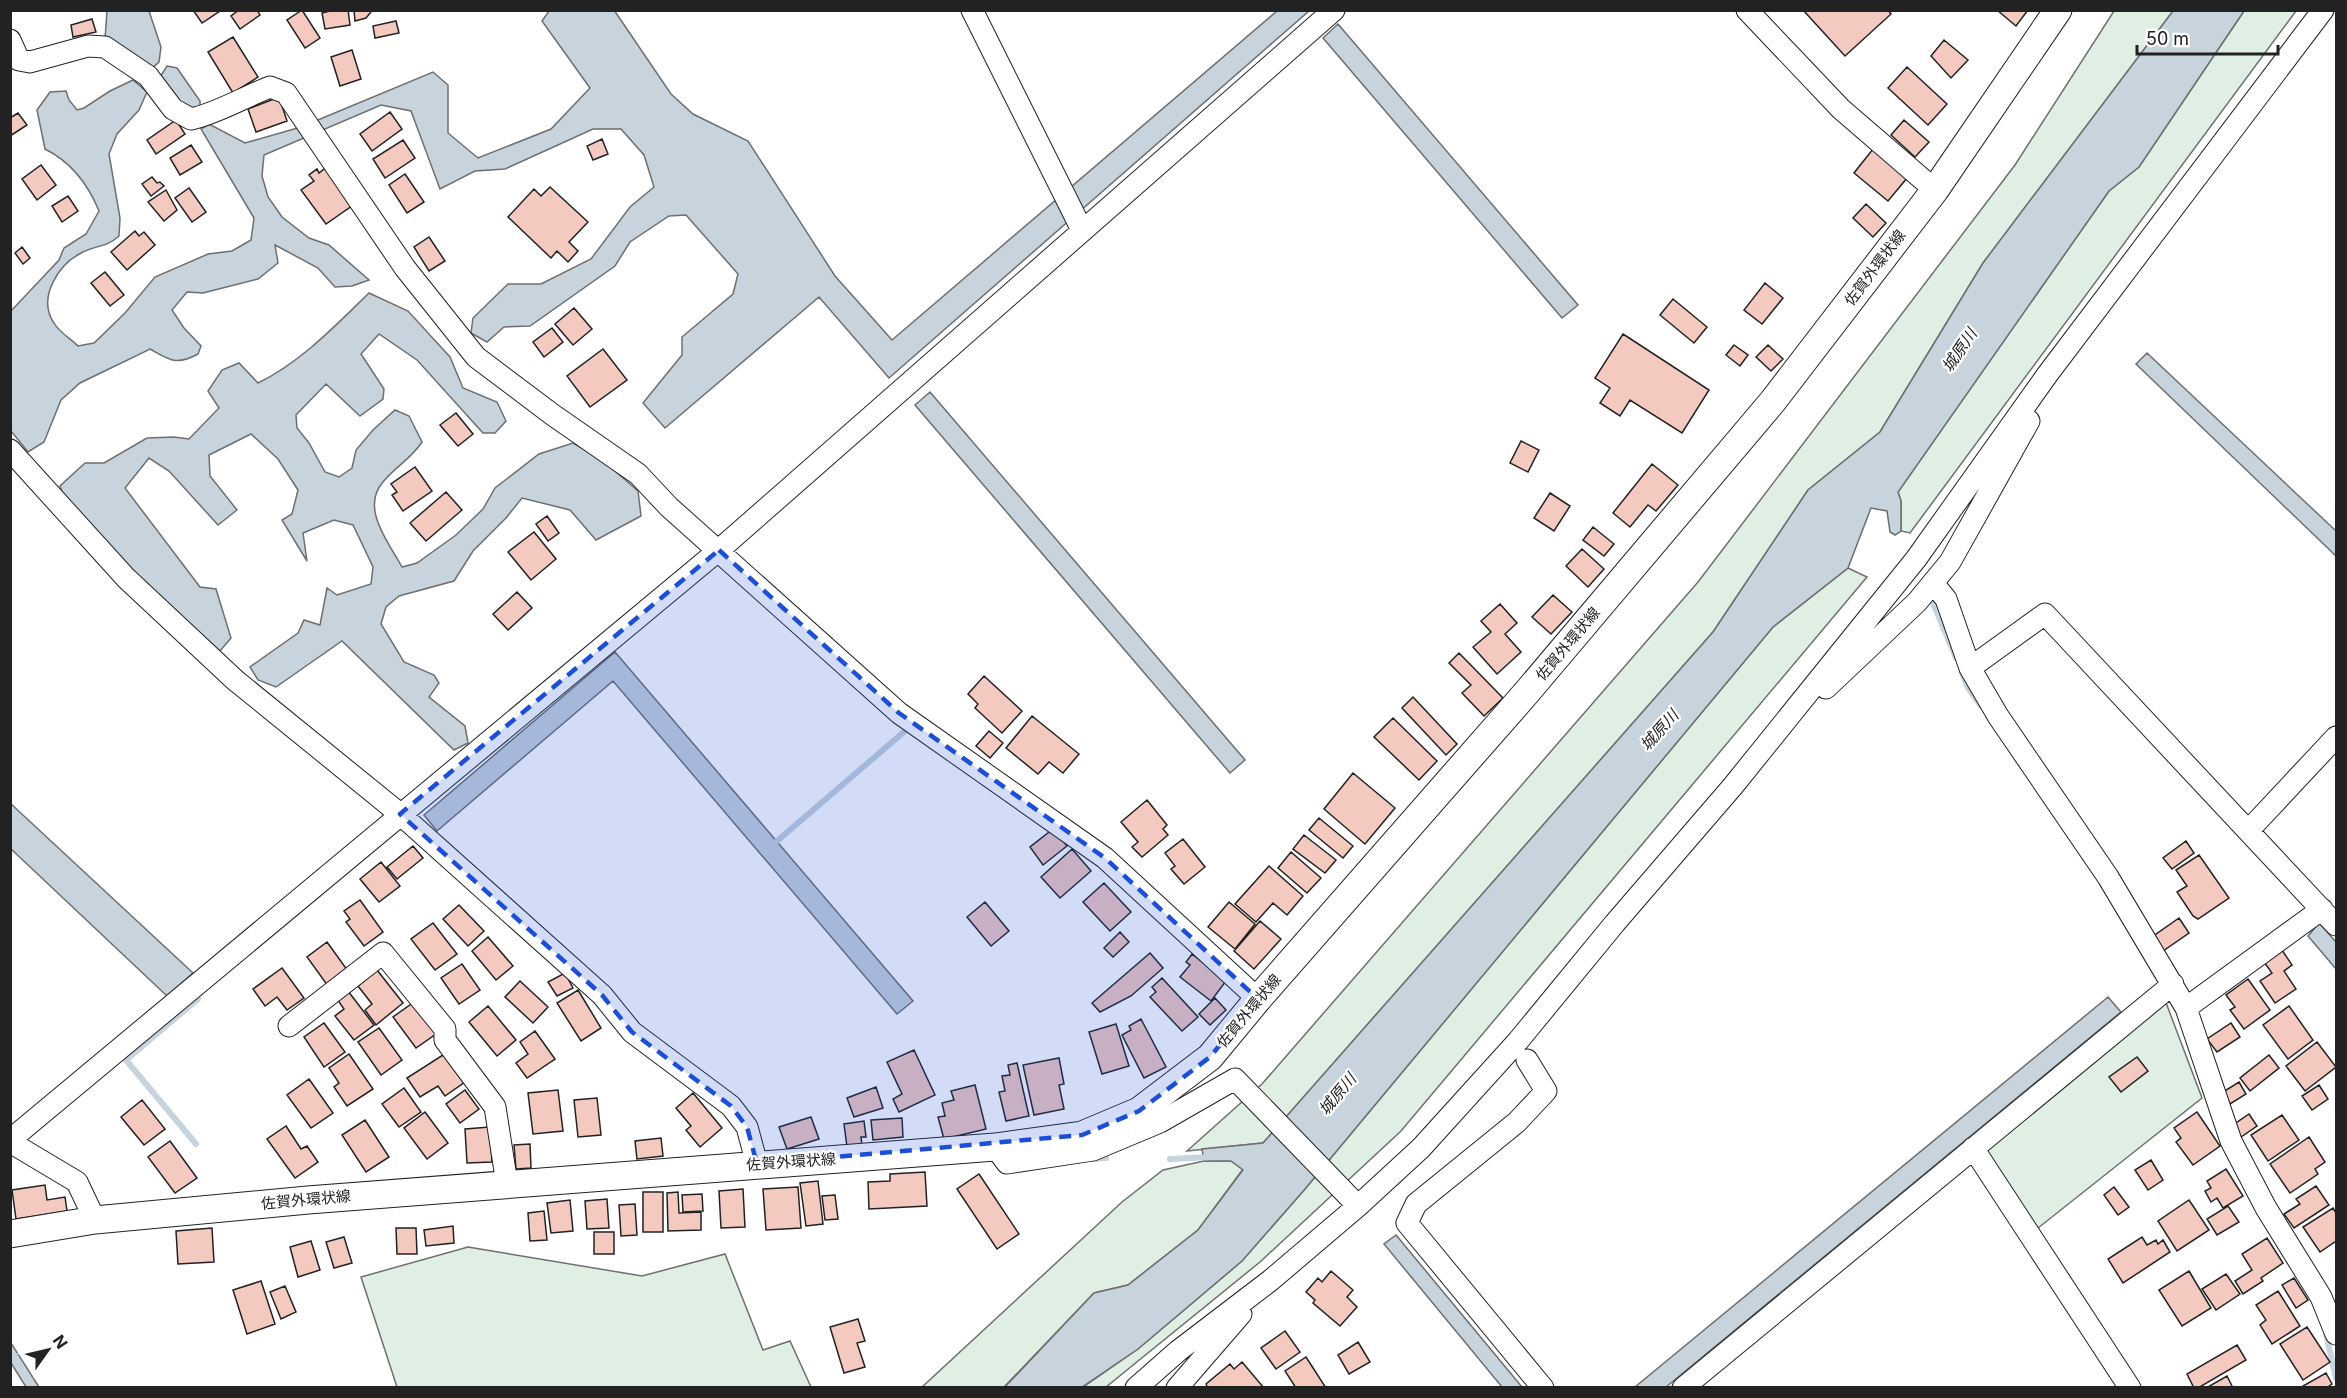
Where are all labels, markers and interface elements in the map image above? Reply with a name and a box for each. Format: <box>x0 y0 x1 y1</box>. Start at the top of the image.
scale bar <box>2137 18 2278 56</box>
text: 50 m <box>2146 28 2189 49</box>
street label: 佐賀外環状線 <box>1840 226 1909 309</box>
water label: 城原川 <box>1937 323 1982 375</box>
street label: 佐賀外環状線 <box>1531 603 1604 684</box>
water label: 城原川 <box>1636 704 1684 755</box>
street label: 佐賀外環状線 <box>1212 970 1285 1051</box>
water label: 城原川 <box>1314 1068 1361 1119</box>
street label: 佐賀外環状線 <box>745 1149 837 1174</box>
street label: 佐賀外環状線 <box>260 1186 352 1213</box>
north arrow <box>18 1320 78 1380</box>
text: N <box>49 1331 72 1352</box>

